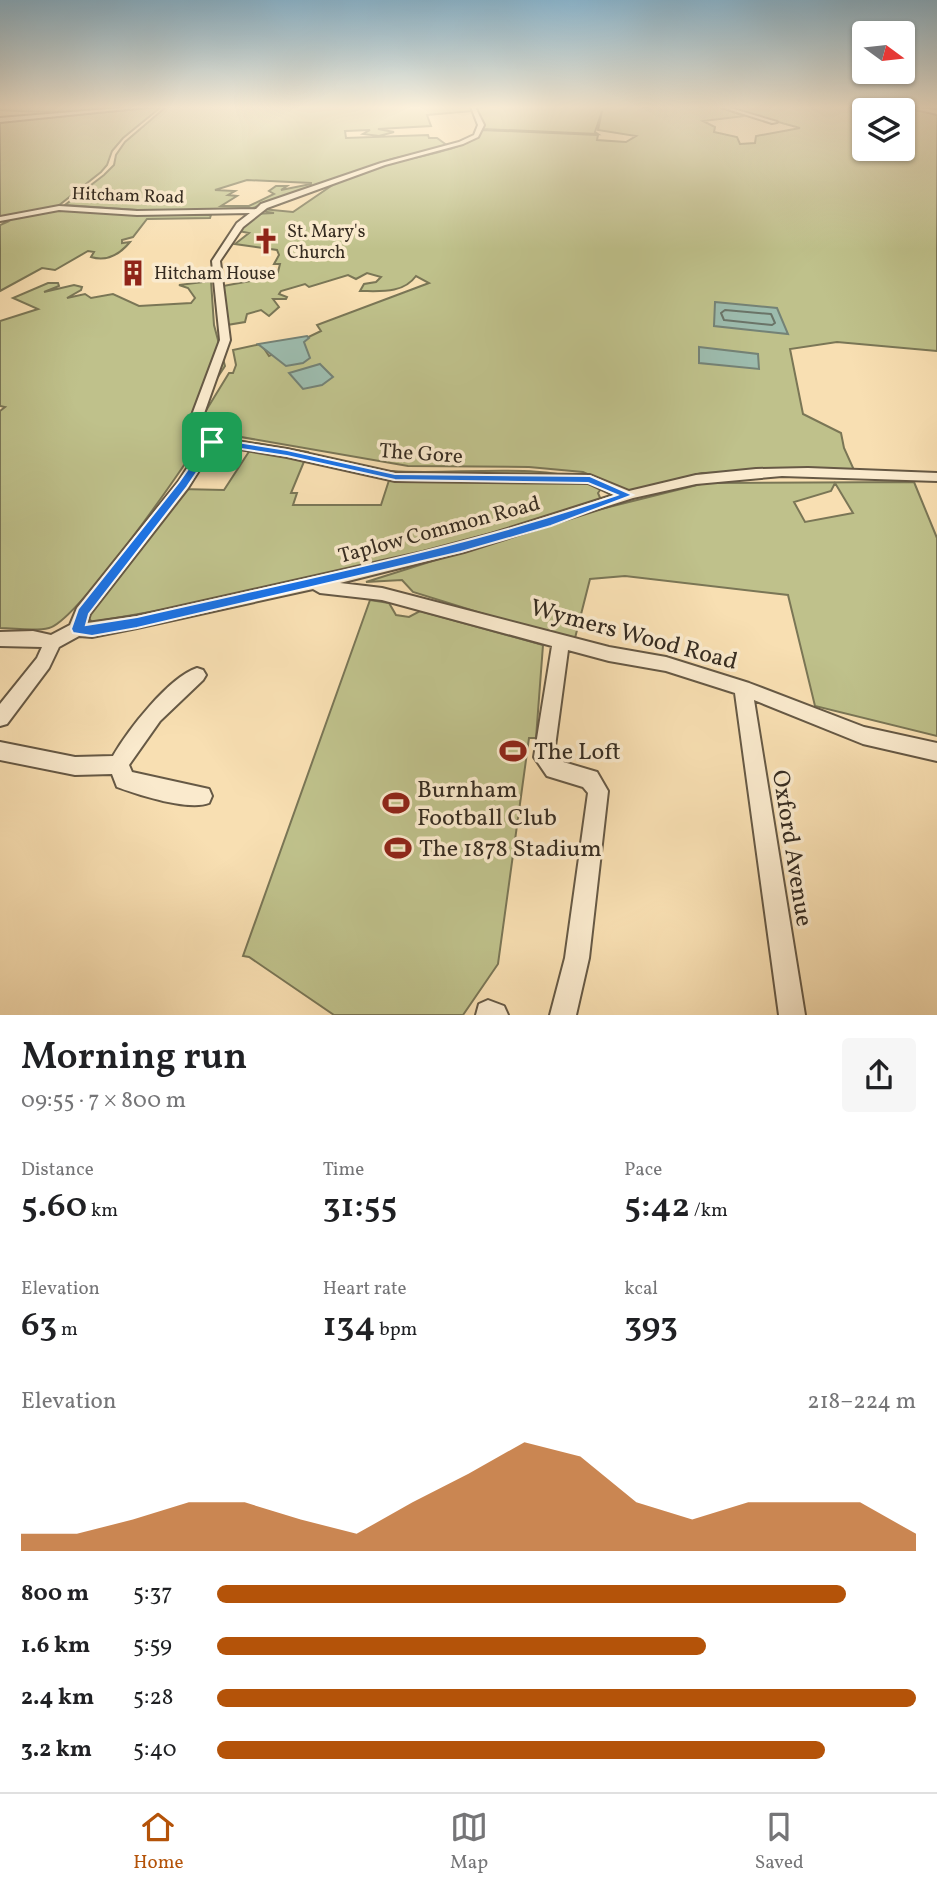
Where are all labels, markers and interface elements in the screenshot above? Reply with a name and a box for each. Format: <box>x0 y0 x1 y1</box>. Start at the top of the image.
north arrow <box>852 21 915 84</box>
map controls <box>852 21 915 161</box>
button: layers <box>852 98 915 161</box>
street label: Hitcham Road <box>71 182 185 211</box>
place label: St. Mary's Church <box>287 220 365 266</box>
church icon: St. Mary's Church <box>251 226 281 256</box>
building icon: Hitcham House <box>118 258 148 288</box>
place label: Hitcham House <box>154 262 275 287</box>
pin <box>182 412 242 472</box>
icon: arrive <box>193 423 231 461</box>
street label: The Gore <box>378 437 464 472</box>
street label: Taplow Common Road <box>335 490 543 571</box>
street label: Wymers Wood Road <box>526 592 741 680</box>
sports icon: The Loft <box>498 736 528 766</box>
place label: The Loft <box>534 736 621 770</box>
street label: Oxford Avenue <box>762 768 820 929</box>
place label: Burnham Football Club <box>417 774 557 836</box>
sports icon: Burnham Football Club <box>381 788 411 818</box>
sports icon: The 1878 Stadium <box>383 833 413 863</box>
place label: The 1878 Stadium <box>419 833 602 867</box>
text: Morning run <box>21 1032 247 1085</box>
button: share <box>842 1038 916 1112</box>
text: 09:55 · 7 × 800 m <box>21 1085 186 1117</box>
text: Distance <box>21 1157 94 1183</box>
text: Time <box>323 1157 364 1183</box>
text: Pace <box>624 1157 662 1183</box>
text: 5.60 <box>21 1183 87 1231</box>
text: 31:55 <box>323 1183 397 1231</box>
text: 5:42 <box>624 1183 690 1231</box>
text: km <box>87 1198 118 1224</box>
text: /km <box>690 1198 728 1224</box>
text: Elevation <box>21 1276 100 1302</box>
text: Heart rate <box>323 1276 407 1302</box>
text: kcal <box>624 1276 658 1302</box>
text: 63 <box>21 1302 57 1350</box>
text: 134 <box>323 1302 376 1350</box>
text: 393 <box>624 1302 678 1350</box>
text: m <box>57 1317 78 1343</box>
text: bpm <box>376 1317 417 1343</box>
text: Elevation <box>21 1386 117 1418</box>
text: 218–224 m <box>807 1386 916 1418</box>
text: 800 m <box>21 1578 89 1610</box>
text: 5:37 <box>133 1578 172 1610</box>
text: 1.6 km <box>21 1630 90 1662</box>
text: 5:59 <box>133 1630 172 1662</box>
text: 2.4 km <box>21 1682 94 1714</box>
text: 5:28 <box>133 1682 174 1714</box>
text: 3.2 km <box>21 1734 92 1766</box>
text: 5:40 <box>133 1734 177 1766</box>
tab: Home <box>133 1808 184 1876</box>
tab: Map <box>450 1808 488 1876</box>
tab: Saved <box>755 1808 804 1876</box>

